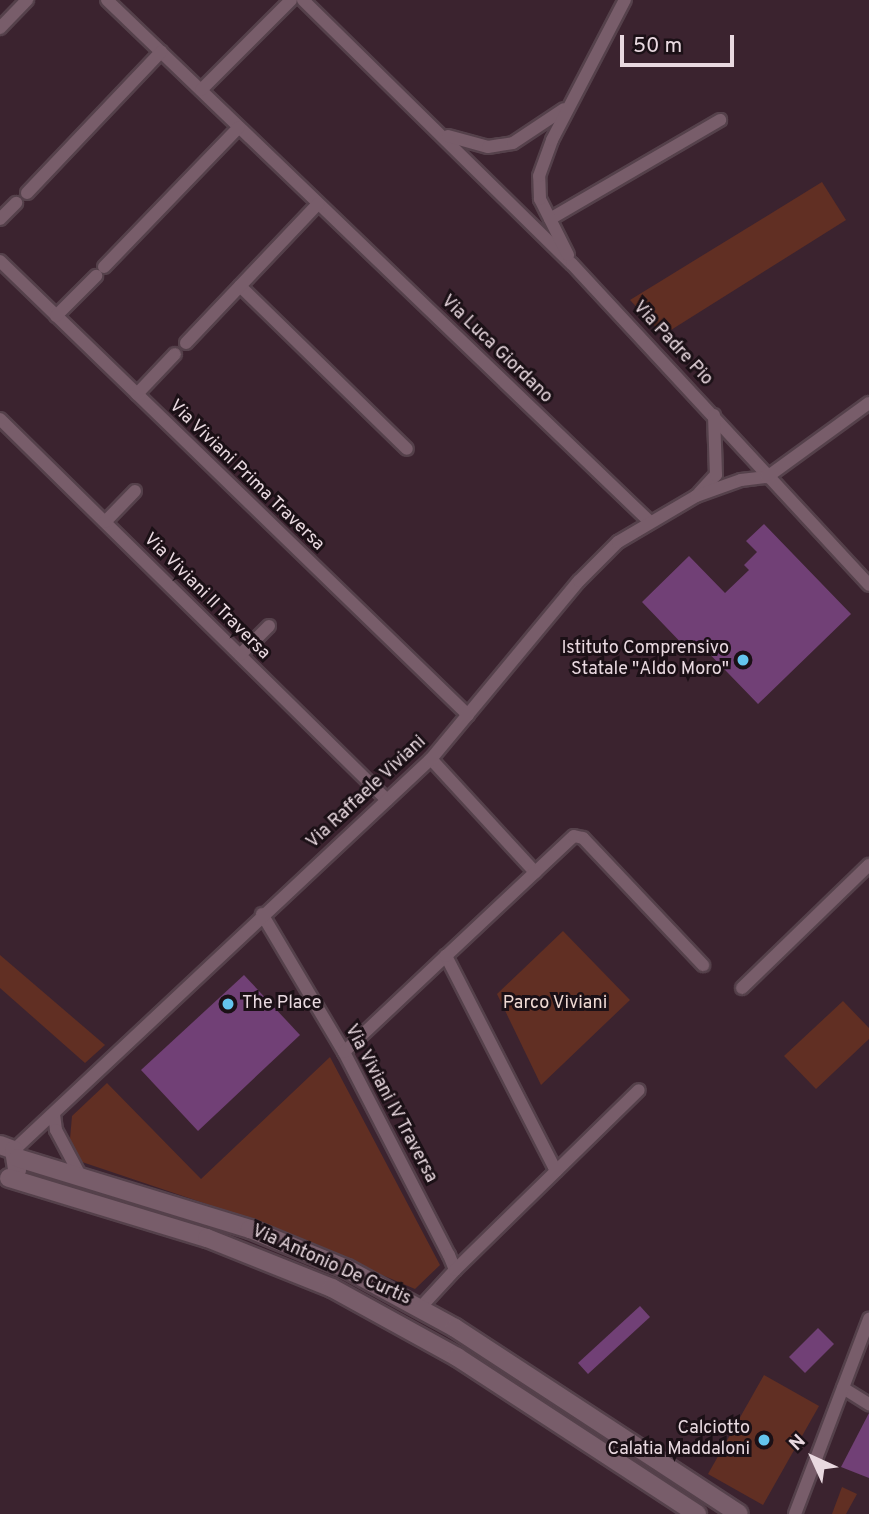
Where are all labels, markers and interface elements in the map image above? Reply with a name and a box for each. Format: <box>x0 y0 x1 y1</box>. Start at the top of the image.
scale bar <box>624 21 738 65</box>
text: 50 m <box>633 33 682 60</box>
street label: Via Luca Giordano <box>436 291 556 409</box>
street label: Via Padre Pio <box>628 297 716 391</box>
street label: Via Viviani Prima Traversa <box>163 396 329 556</box>
street label: Via Viviani II Traversa <box>138 529 274 665</box>
place label: Istituto Comprensivo Statale "Aldo Moro" <box>562 639 729 682</box>
marker: Istituto Comprensivo Statale "Aldo Moro" <box>735 652 751 668</box>
street label: Via Raffaele Viviani <box>303 732 431 854</box>
place label: The Place <box>242 993 321 1015</box>
park label: Parco Viviani <box>502 993 608 1015</box>
marker: The Place <box>220 996 236 1012</box>
street label: Via Viviani IV Traversa <box>339 1020 441 1188</box>
street label: Via Antonio De Curtis <box>248 1221 414 1311</box>
place label: Calciotto Calatia Maddaloni <box>608 1419 750 1462</box>
north arrow <box>778 1423 848 1493</box>
text: N <box>785 1430 811 1456</box>
marker: Calciotto Calatia Maddaloni <box>756 1432 772 1448</box>

